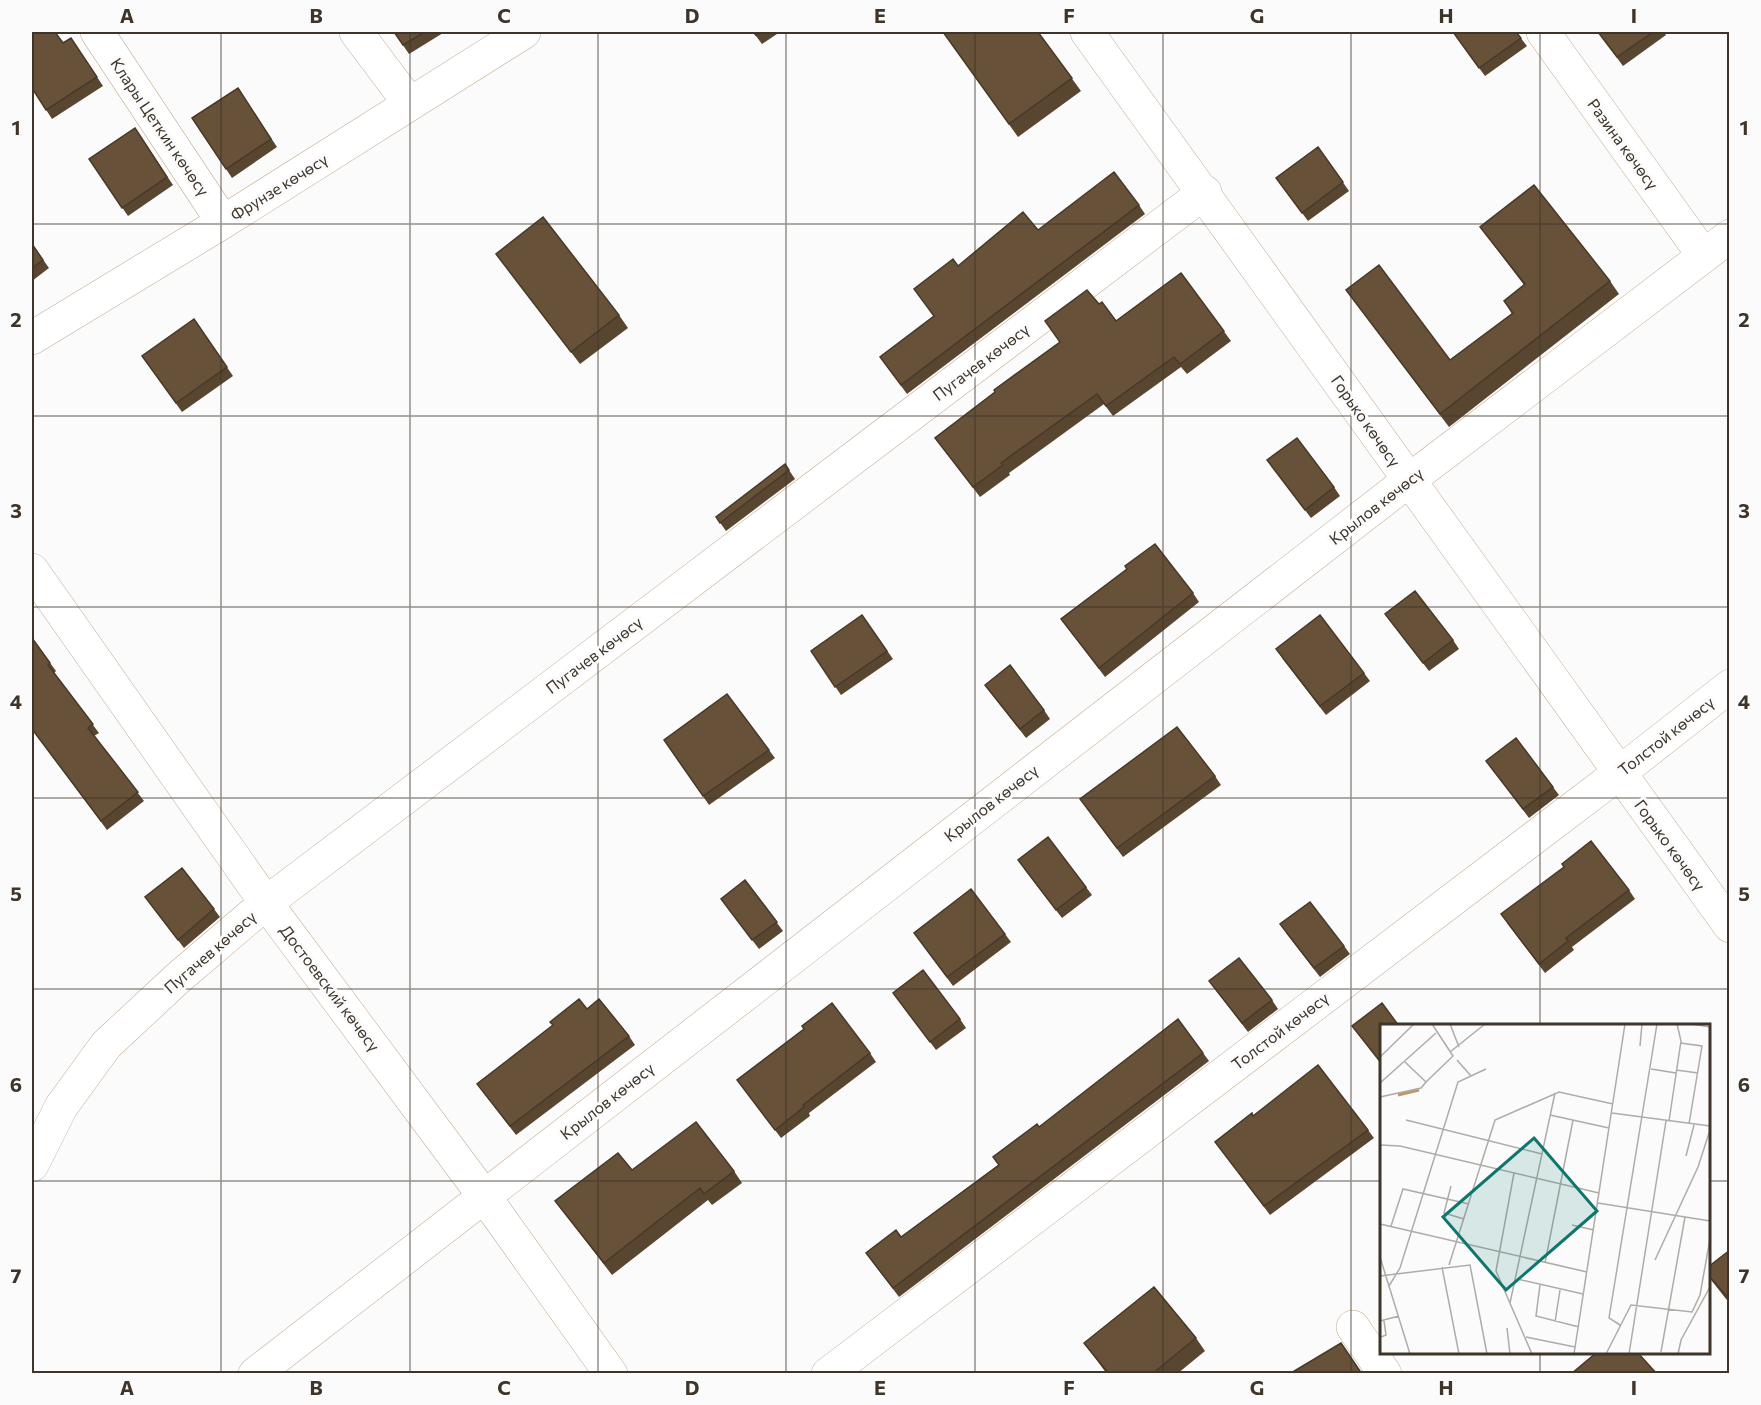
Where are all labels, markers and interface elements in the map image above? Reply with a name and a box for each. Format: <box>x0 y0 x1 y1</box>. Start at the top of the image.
text: A <box>120 3 134 27</box>
text: B <box>309 3 323 27</box>
text: C <box>497 3 511 27</box>
text: D <box>685 3 699 27</box>
text: E <box>874 3 886 27</box>
text: F <box>1063 3 1075 27</box>
text: G <box>1250 3 1264 27</box>
text: H <box>1439 3 1454 27</box>
text: I <box>1631 3 1637 27</box>
street label: Клары Цеткин көчөсү <box>107 54 214 199</box>
street label: Разина көчөсү <box>1584 95 1663 193</box>
text: 1 <box>11 115 21 139</box>
text: 1 <box>1739 115 1749 139</box>
street label: Фрунзе көчөсү <box>226 149 331 224</box>
text: 2 <box>10 307 22 331</box>
text: 2 <box>1738 307 1750 331</box>
street label: Пугачев көчөсү <box>929 319 1033 404</box>
street label: Горько көчөсү <box>1328 371 1405 470</box>
street label: Крылов көчөсү <box>1325 463 1426 548</box>
text: 3 <box>10 498 22 522</box>
text: 3 <box>1738 498 1750 522</box>
street label: Пугачев көчөсү <box>542 612 646 697</box>
text: 4 <box>10 689 22 713</box>
text: 4 <box>1738 689 1750 713</box>
street label: Толстой көчөсү <box>1614 692 1718 779</box>
street label: Крылов көчөсү <box>940 760 1041 845</box>
street label: Горько көчөсү <box>1631 796 1710 894</box>
text: 5 <box>10 881 22 905</box>
text: 5 <box>1738 881 1750 905</box>
street label: Пугачев көчөсү <box>160 906 260 997</box>
street label: Достоевский көчөсү <box>277 921 384 1055</box>
street label: Толстой көчөсү <box>1227 988 1332 1073</box>
inset map <box>1380 1024 1710 1354</box>
street label: Крылов көчөсү <box>556 1058 657 1143</box>
text: 6 <box>10 1072 22 1096</box>
text: 6 <box>1738 1072 1750 1096</box>
text: 7 <box>11 1263 22 1287</box>
text: 7 <box>1739 1263 1750 1287</box>
text: A <box>120 1375 134 1399</box>
text: B <box>309 1375 323 1399</box>
text: C <box>497 1375 511 1399</box>
text: D <box>685 1375 699 1399</box>
text: E <box>874 1375 886 1399</box>
text: F <box>1063 1375 1075 1399</box>
text: G <box>1250 1375 1264 1399</box>
text: H <box>1439 1375 1454 1399</box>
text: I <box>1631 1375 1637 1399</box>

